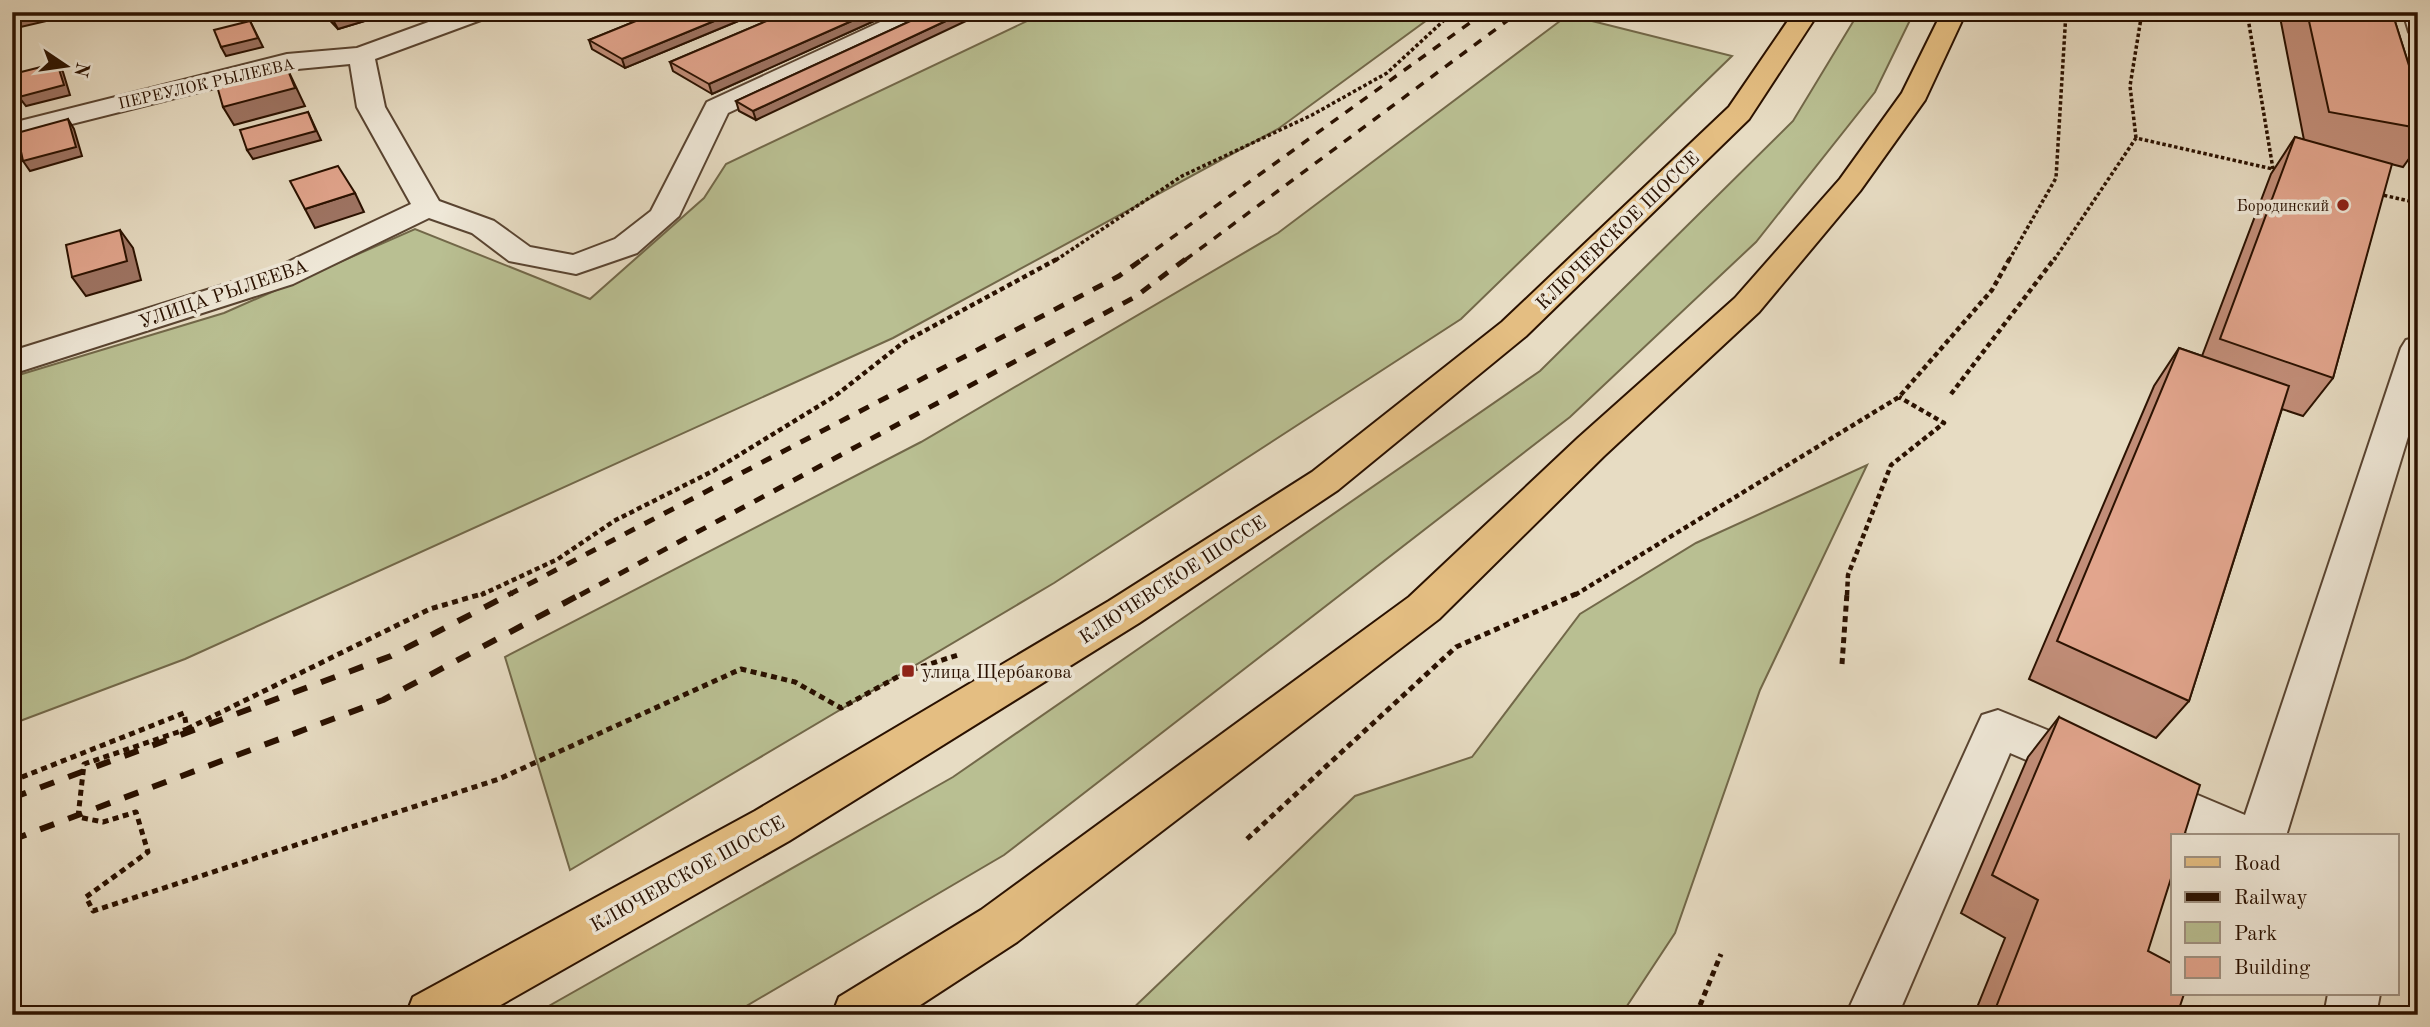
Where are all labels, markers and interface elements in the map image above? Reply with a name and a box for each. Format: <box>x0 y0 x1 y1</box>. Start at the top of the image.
north arrow <box>32 32 102 102</box>
street label: ПЕРЕУЛОК РЫЛЕЕВА <box>117 57 296 113</box>
text: N <box>69 60 91 79</box>
street label: КЛЮЧЕВСКОЕ ШОССЕ <box>1534 149 1704 315</box>
marker: Бородинский <box>2335 197 2351 213</box>
place label: Бородинский <box>2237 199 2329 215</box>
street label: УЛИЦА РЫЛЕЕВА <box>137 257 311 333</box>
street label: КЛЮЧЕВСКОЕ ШОССЕ <box>1077 514 1270 649</box>
marker: улица Щербакова <box>900 663 916 679</box>
place label: улица Щербакова <box>922 664 1073 683</box>
street label: КЛЮЧЕВСКОЕ ШОССЕ <box>588 814 788 936</box>
legend <box>2171 834 2398 996</box>
text: Road <box>2234 854 2281 875</box>
text: Railway <box>2234 888 2308 909</box>
text: Park <box>2234 924 2277 945</box>
text: Building <box>2234 958 2311 979</box>

